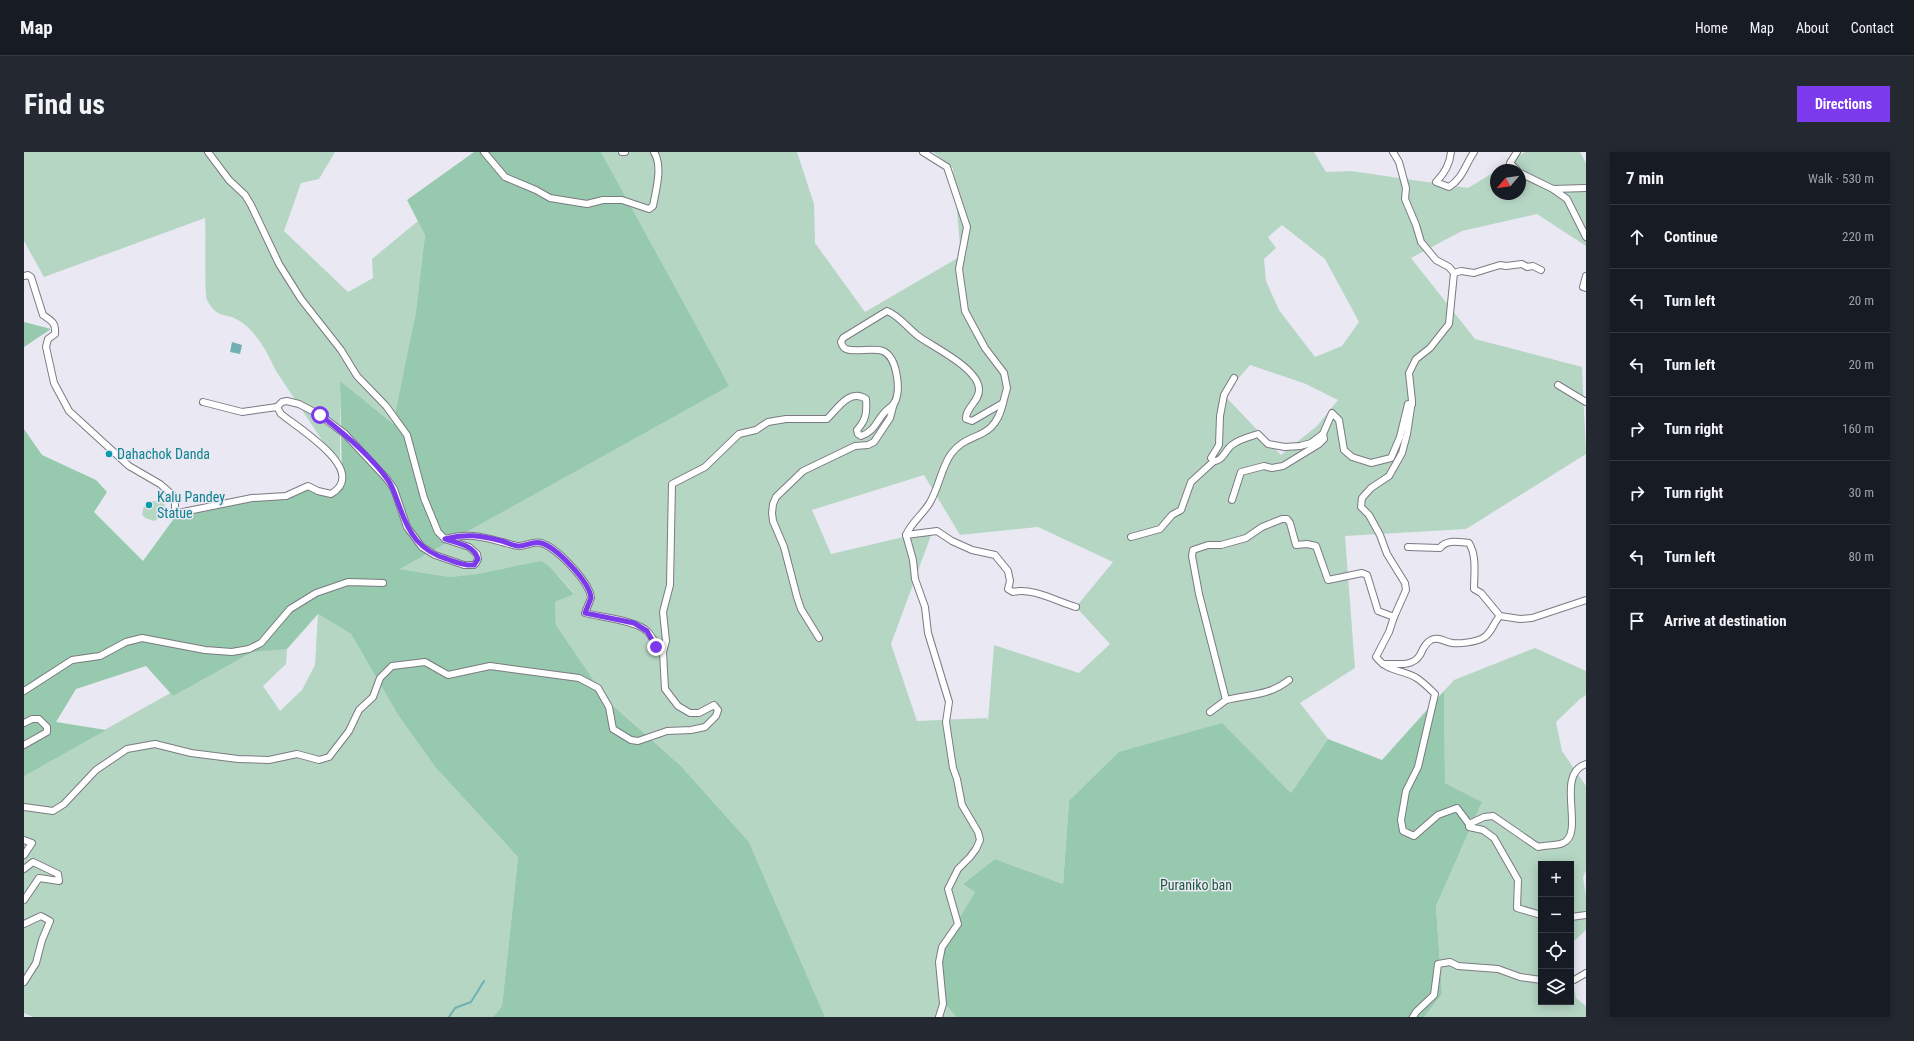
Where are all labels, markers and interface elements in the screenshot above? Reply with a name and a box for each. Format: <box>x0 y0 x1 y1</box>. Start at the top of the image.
text: Map <box>20 16 53 39</box>
text: Home <box>1695 20 1728 36</box>
text: Map <box>1750 20 1774 36</box>
text: About <box>1796 20 1829 36</box>
text: Contact <box>1851 20 1894 36</box>
button: Directions <box>1797 86 1890 122</box>
text: Find us <box>24 88 105 121</box>
north arrow <box>1490 164 1526 200</box>
text: 7 min <box>1626 168 1664 188</box>
text: Walk · 530 m <box>1808 171 1874 186</box>
icon: ahead <box>1626 226 1648 248</box>
text: Continue <box>1664 228 1718 246</box>
text: 220 m <box>1842 229 1874 244</box>
icon: left <box>1626 290 1648 312</box>
text: Turn left <box>1664 292 1715 310</box>
text: 20 m <box>1848 293 1874 308</box>
icon: left <box>1626 354 1648 376</box>
text: Turn left <box>1664 356 1715 374</box>
text: 20 m <box>1848 357 1874 372</box>
route start <box>311 406 329 424</box>
icon: right <box>1626 418 1648 440</box>
text: Turn right <box>1664 420 1723 438</box>
text: 160 m <box>1842 421 1874 436</box>
place label: Dahachok Danda <box>117 446 210 462</box>
marker: Dahachok Danda <box>104 449 114 459</box>
icon: right <box>1626 482 1648 504</box>
text: Turn right <box>1664 484 1723 502</box>
text: 30 m <box>1848 485 1874 500</box>
place label: Kalu Pandey Statue <box>157 489 225 521</box>
marker: Kalu Pandey Statue <box>144 500 154 510</box>
icon: left <box>1626 546 1648 568</box>
text: Turn left <box>1664 548 1715 566</box>
text: 80 m <box>1848 549 1874 564</box>
icon: arrive <box>1626 610 1648 632</box>
text: Arrive at destination <box>1664 612 1787 630</box>
route end <box>647 638 665 656</box>
map controls <box>1538 861 1574 1005</box>
button: + <box>1538 861 1574 897</box>
park label: Puraniko ban <box>1160 877 1232 893</box>
button: − <box>1538 897 1574 933</box>
button: locate <box>1538 933 1574 969</box>
button: layers <box>1538 969 1574 1005</box>

